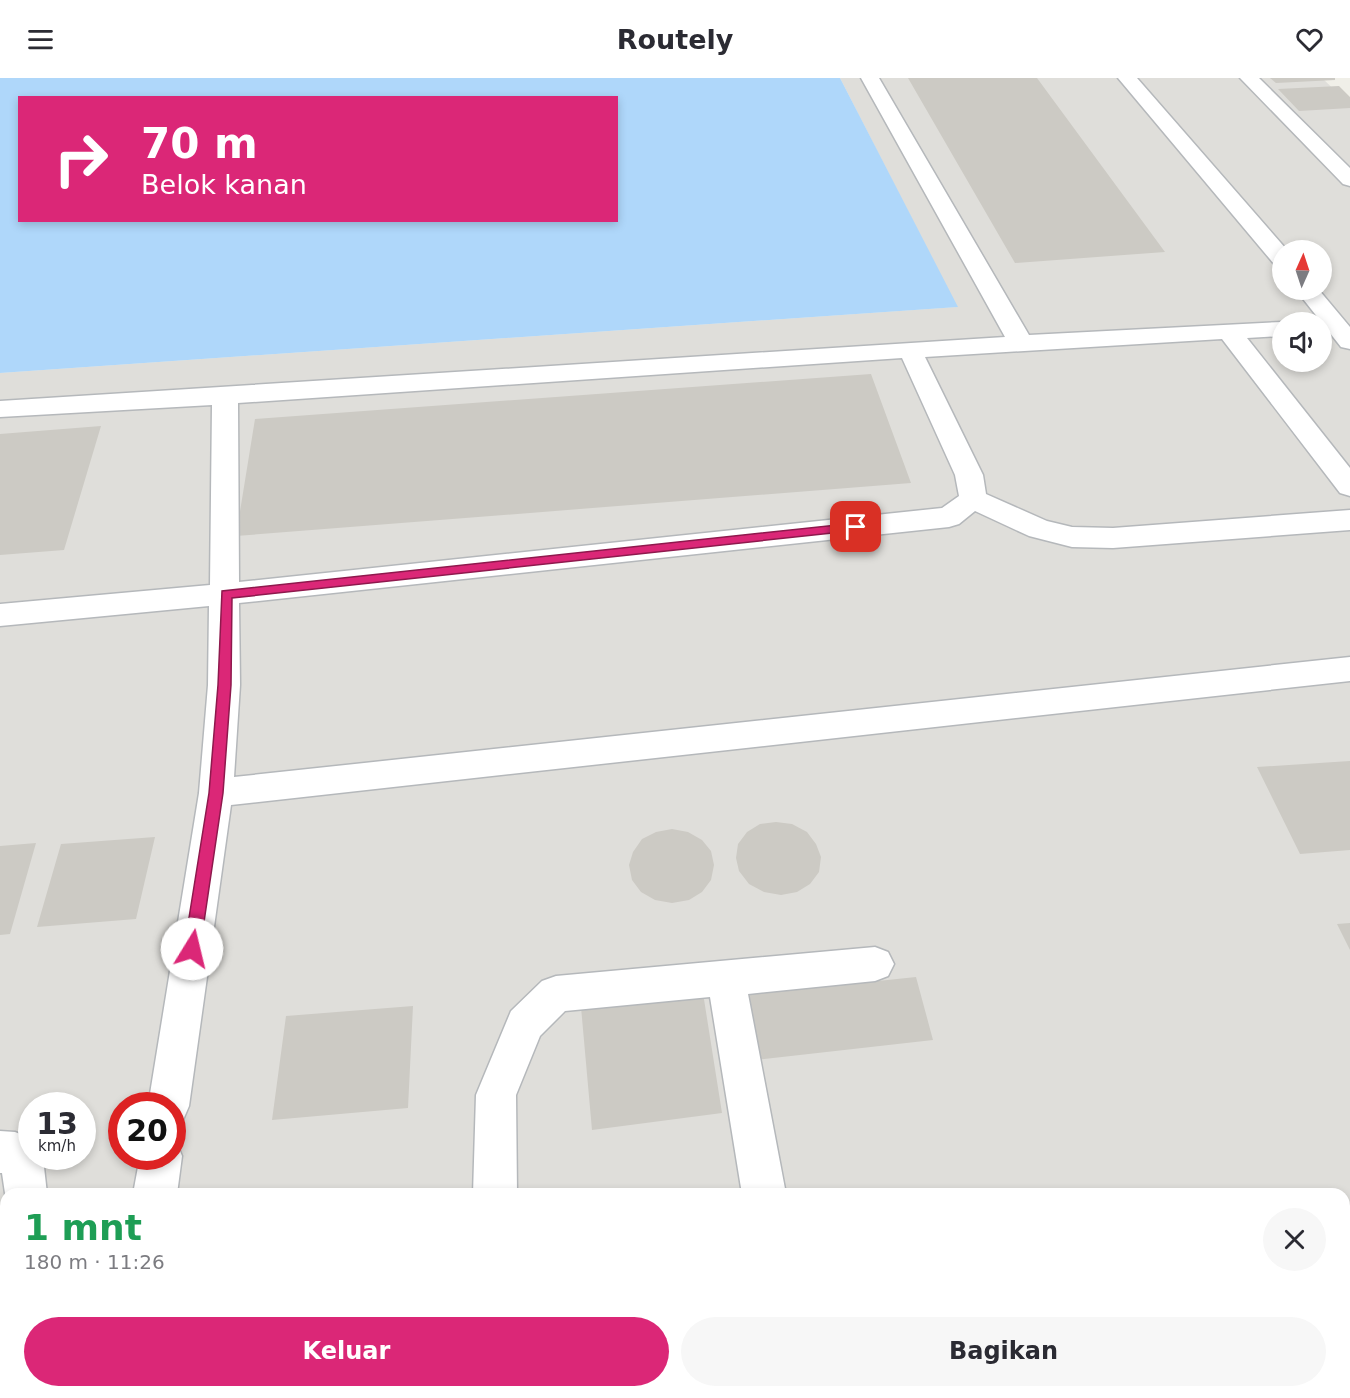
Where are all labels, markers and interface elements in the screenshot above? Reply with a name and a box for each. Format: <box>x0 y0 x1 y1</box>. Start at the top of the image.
icon: menu <box>24 23 57 56</box>
icon: heart <box>1293 23 1326 56</box>
text: Routely <box>617 24 733 55</box>
text: 70 m <box>141 119 258 168</box>
icon: right <box>42 120 120 198</box>
text: Belok kanan <box>141 169 307 200</box>
north arrow <box>1272 240 1332 300</box>
map controls <box>1272 240 1332 372</box>
button: sound <box>1272 312 1332 372</box>
pin <box>830 501 881 552</box>
icon: arrive <box>839 510 872 543</box>
position arrow <box>160 917 224 981</box>
speed limit sign: 20 <box>108 1092 186 1170</box>
text: 13 <box>36 1106 78 1141</box>
text: km/h <box>38 1137 76 1155</box>
text: 1 mnt <box>24 1207 142 1248</box>
button: close <box>1263 1208 1326 1271</box>
text: 180 m · 11:26 <box>24 1250 165 1274</box>
button: Keluar <box>24 1317 669 1386</box>
button: Bagikan <box>681 1317 1326 1386</box>

